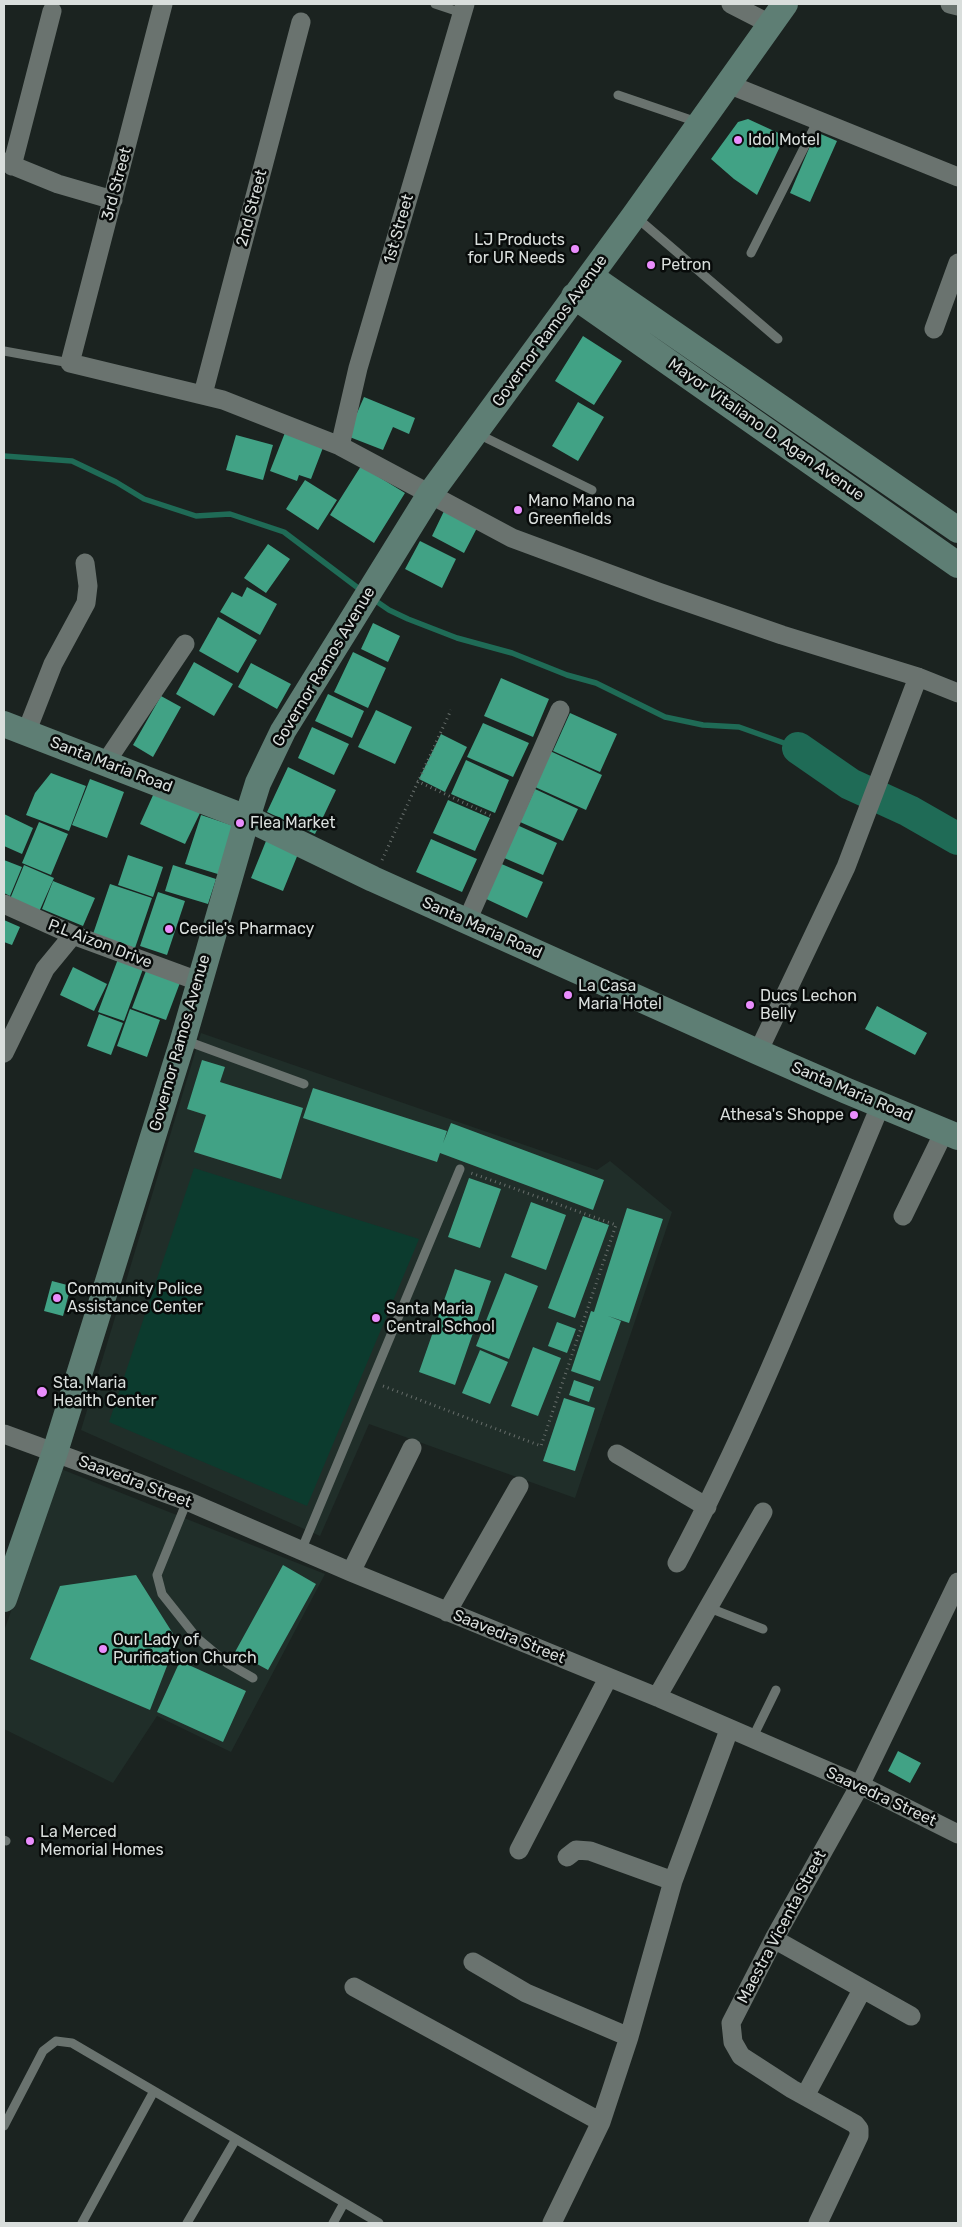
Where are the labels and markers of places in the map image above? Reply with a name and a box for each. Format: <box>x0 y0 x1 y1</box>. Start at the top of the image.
place label: Idol Motel <box>748 130 820 150</box>
marker: Idol Motel <box>732 134 744 146</box>
place label: LJ Products for UR Needs <box>467 230 565 268</box>
marker: LJ Products for UR Needs <box>569 243 581 255</box>
place label: Petron <box>661 255 711 275</box>
marker: Petron <box>645 259 657 271</box>
place label: Mano Mano na Greenfields <box>528 491 635 529</box>
marker: Mano Mano na Greenfields <box>512 504 524 516</box>
place label: Flea Market <box>250 813 336 833</box>
marker: Flea Market <box>234 817 246 829</box>
place label: Cecile's Pharmacy <box>179 919 314 939</box>
marker: Cecile's Pharmacy <box>163 923 175 935</box>
place label: La Casa Maria Hotel <box>578 976 662 1014</box>
place label: Ducs Lechon Belly <box>760 986 857 1024</box>
marker: La Casa Maria Hotel <box>562 989 574 1001</box>
marker: Ducs Lechon Belly <box>744 999 756 1011</box>
place label: Athesa's Shoppe <box>720 1105 844 1125</box>
marker: Athesa's Shoppe <box>848 1109 860 1121</box>
place label: Community Police Assistance Center <box>67 1279 203 1317</box>
marker: Community Police Assistance Center <box>51 1292 63 1304</box>
place label: Santa Maria Central School <box>386 1299 495 1337</box>
marker: Santa Maria Central School <box>370 1312 382 1324</box>
place label: Sta. Maria Health Center <box>53 1373 157 1411</box>
marker: Sta. Maria Health Center <box>35 1385 49 1399</box>
place label: Our Lady of Purification Church <box>113 1630 257 1668</box>
marker: Our Lady of Purification Church <box>97 1643 109 1655</box>
place label: La Merced Memorial Homes <box>40 1822 164 1860</box>
marker: La Merced Memorial Homes <box>24 1835 36 1847</box>

